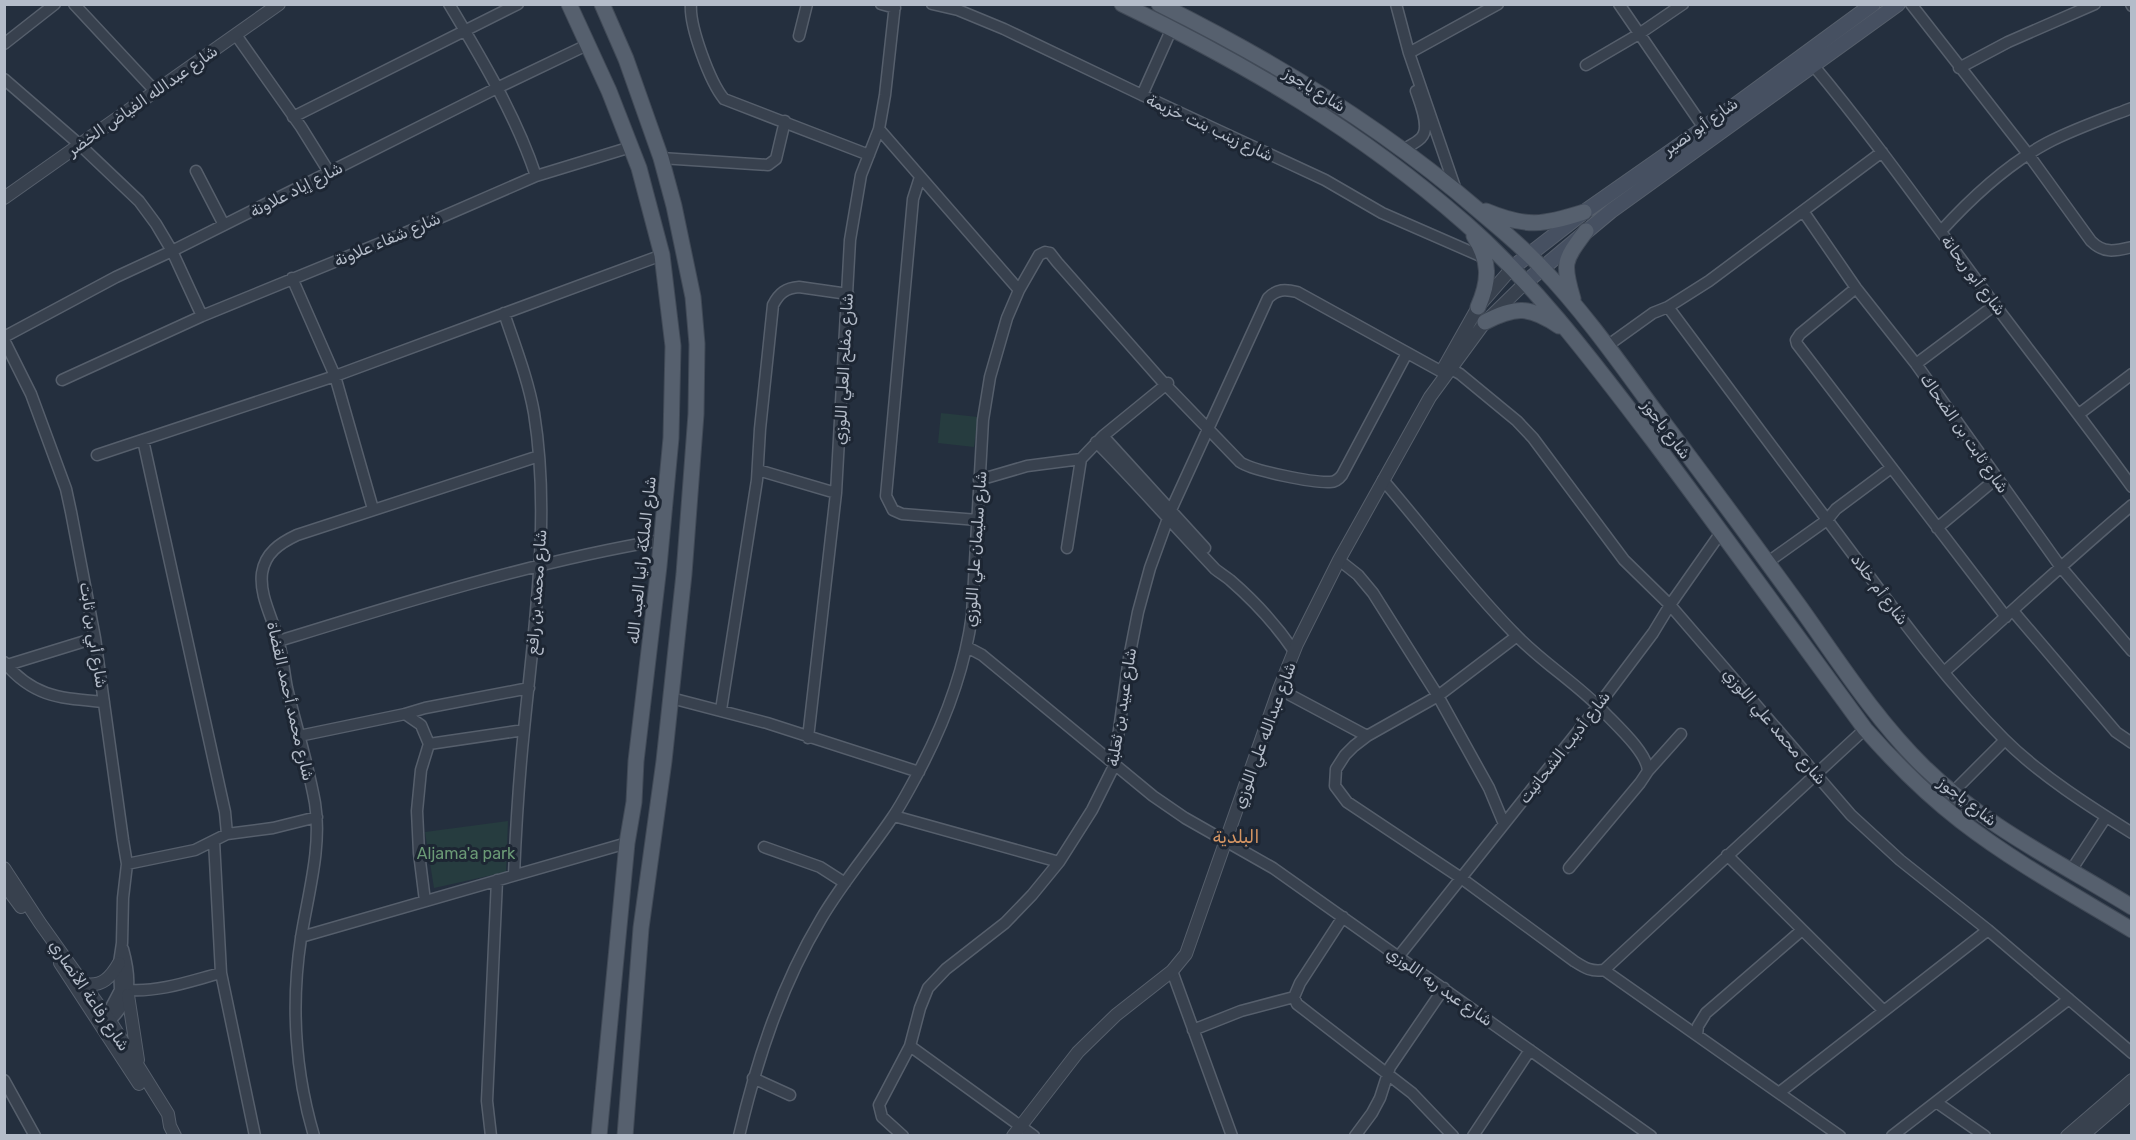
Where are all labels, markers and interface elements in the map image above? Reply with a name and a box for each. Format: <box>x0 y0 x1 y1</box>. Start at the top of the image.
street label: شارع عبدالله الفياض الخضر <box>63 41 222 162</box>
street label: شارع ياجوز <box>1278 63 1349 118</box>
street label: شارع زينب بنت خزيمة <box>1142 90 1276 167</box>
street label: شارع أبو نصير <box>1658 94 1742 161</box>
street label: شارع إياد علاونة <box>247 158 347 223</box>
street label: شارع شفاء علاونة <box>331 208 444 272</box>
street label: شارع أبو ريحانة <box>1936 231 2010 320</box>
street label: شارع مفلح العلي اللوزي <box>830 293 860 446</box>
street label: شارع ثابت بن الضحاك <box>1915 370 2013 498</box>
street label: شارع ياجوز <box>1636 395 1695 464</box>
street label: شارع سليمان علي اللوزي <box>961 470 993 628</box>
street label: شارع الملكة رانيا العبد الله <box>623 475 662 645</box>
street label: شارع محمد بن رافع <box>523 529 552 655</box>
street label: شارع أم خلاد <box>1845 550 1912 630</box>
street label: شارع أبي بن ثابت <box>73 581 111 690</box>
street label: شارع محمد أحمد القضاة <box>261 620 318 783</box>
street label: شارع عبيد بن ثعلبة <box>1103 646 1142 768</box>
street label: شارع عبدالله علي اللوزي <box>1229 659 1303 812</box>
street label: شارع محمد علي اللوزي <box>1717 664 1830 790</box>
street label: شارع أديب الشحاتيت <box>1515 687 1616 808</box>
street label: شارع ياجوز <box>1933 772 2001 832</box>
district label: البلدية <box>1213 826 1259 848</box>
park label: Aljama'a park <box>417 844 516 863</box>
street label: شارع رفاعة الأنصاري <box>44 936 134 1056</box>
street label: شارع عبد ربه اللوزي <box>1382 943 1497 1032</box>

